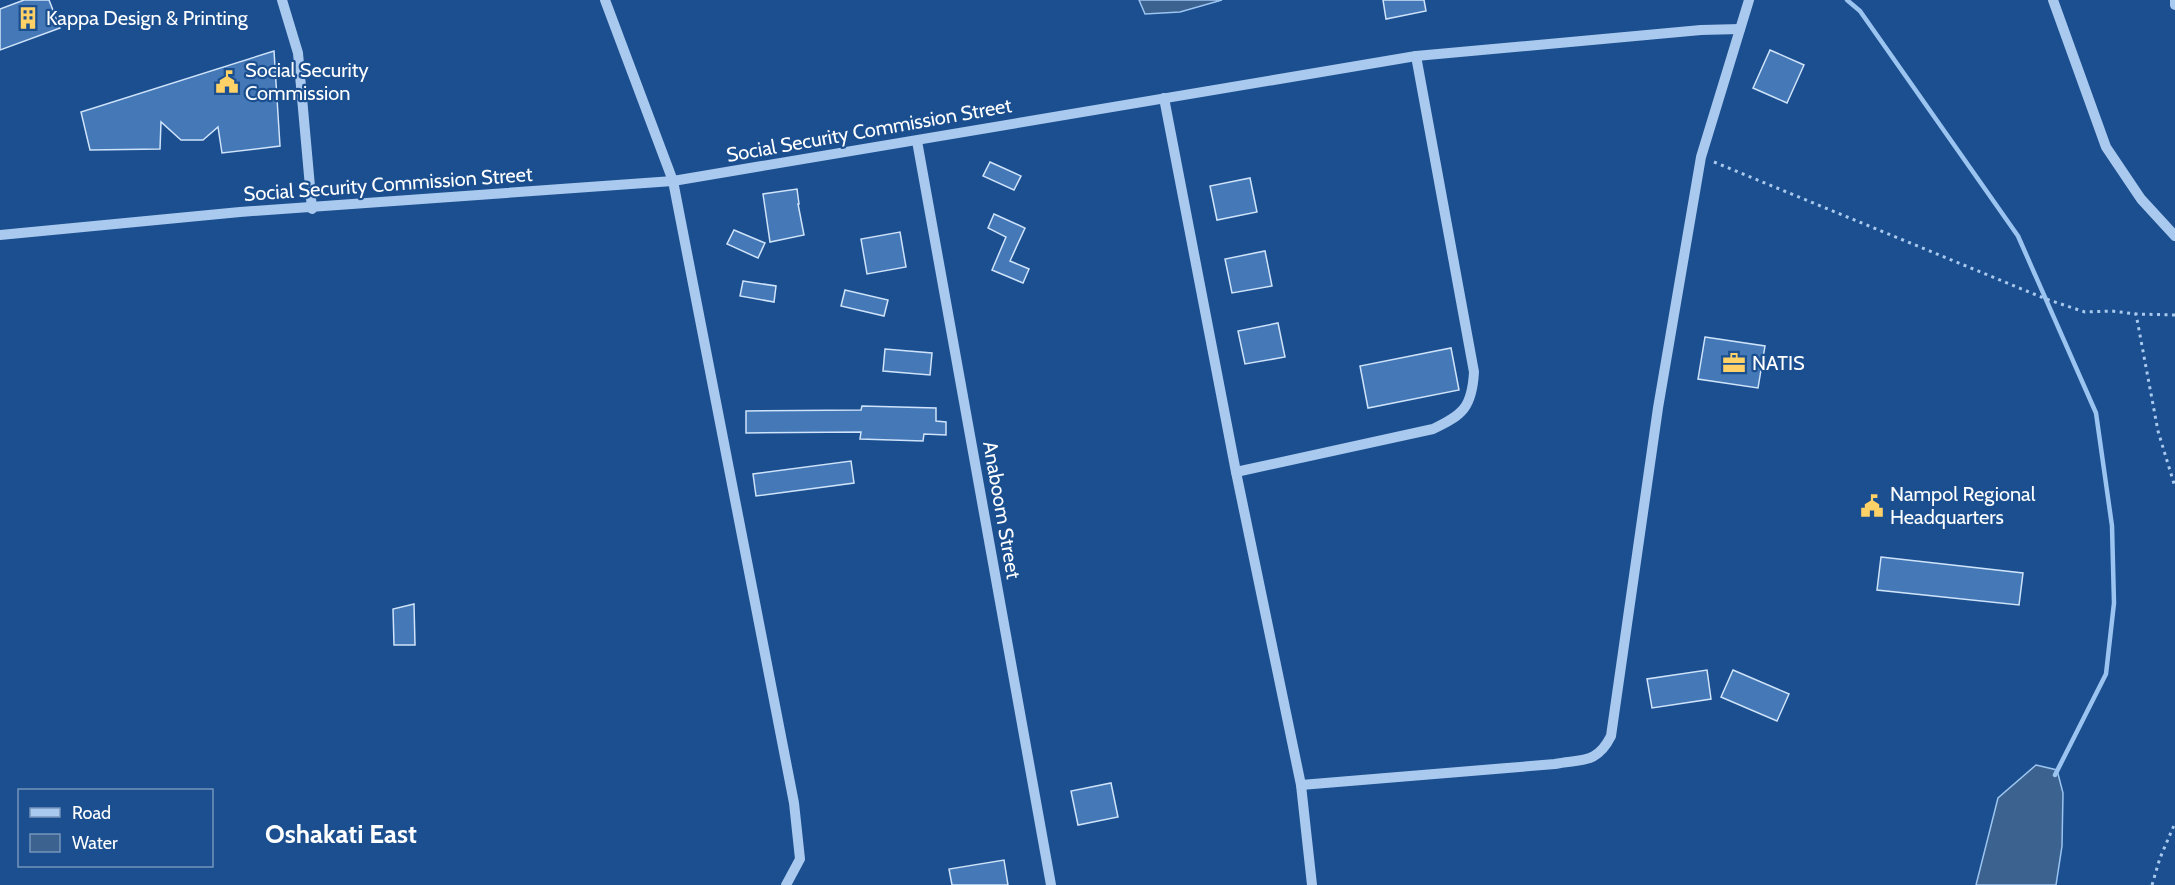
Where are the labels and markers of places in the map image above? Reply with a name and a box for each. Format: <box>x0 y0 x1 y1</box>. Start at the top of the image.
building icon: Kappa Design & Printing <box>15 5 41 31</box>
place label: Kappa Design & Printing <box>46 6 249 30</box>
place label: Social Security Commission <box>245 58 369 105</box>
public building icon: Social Security Commission <box>214 69 240 95</box>
office icon: NATIS <box>1721 350 1747 376</box>
place label: NATIS <box>1752 351 1805 375</box>
place label: Nampol Regional Headquarters <box>1890 482 2036 529</box>
public building icon: Nampol Regional Headquarters <box>1859 493 1885 519</box>

